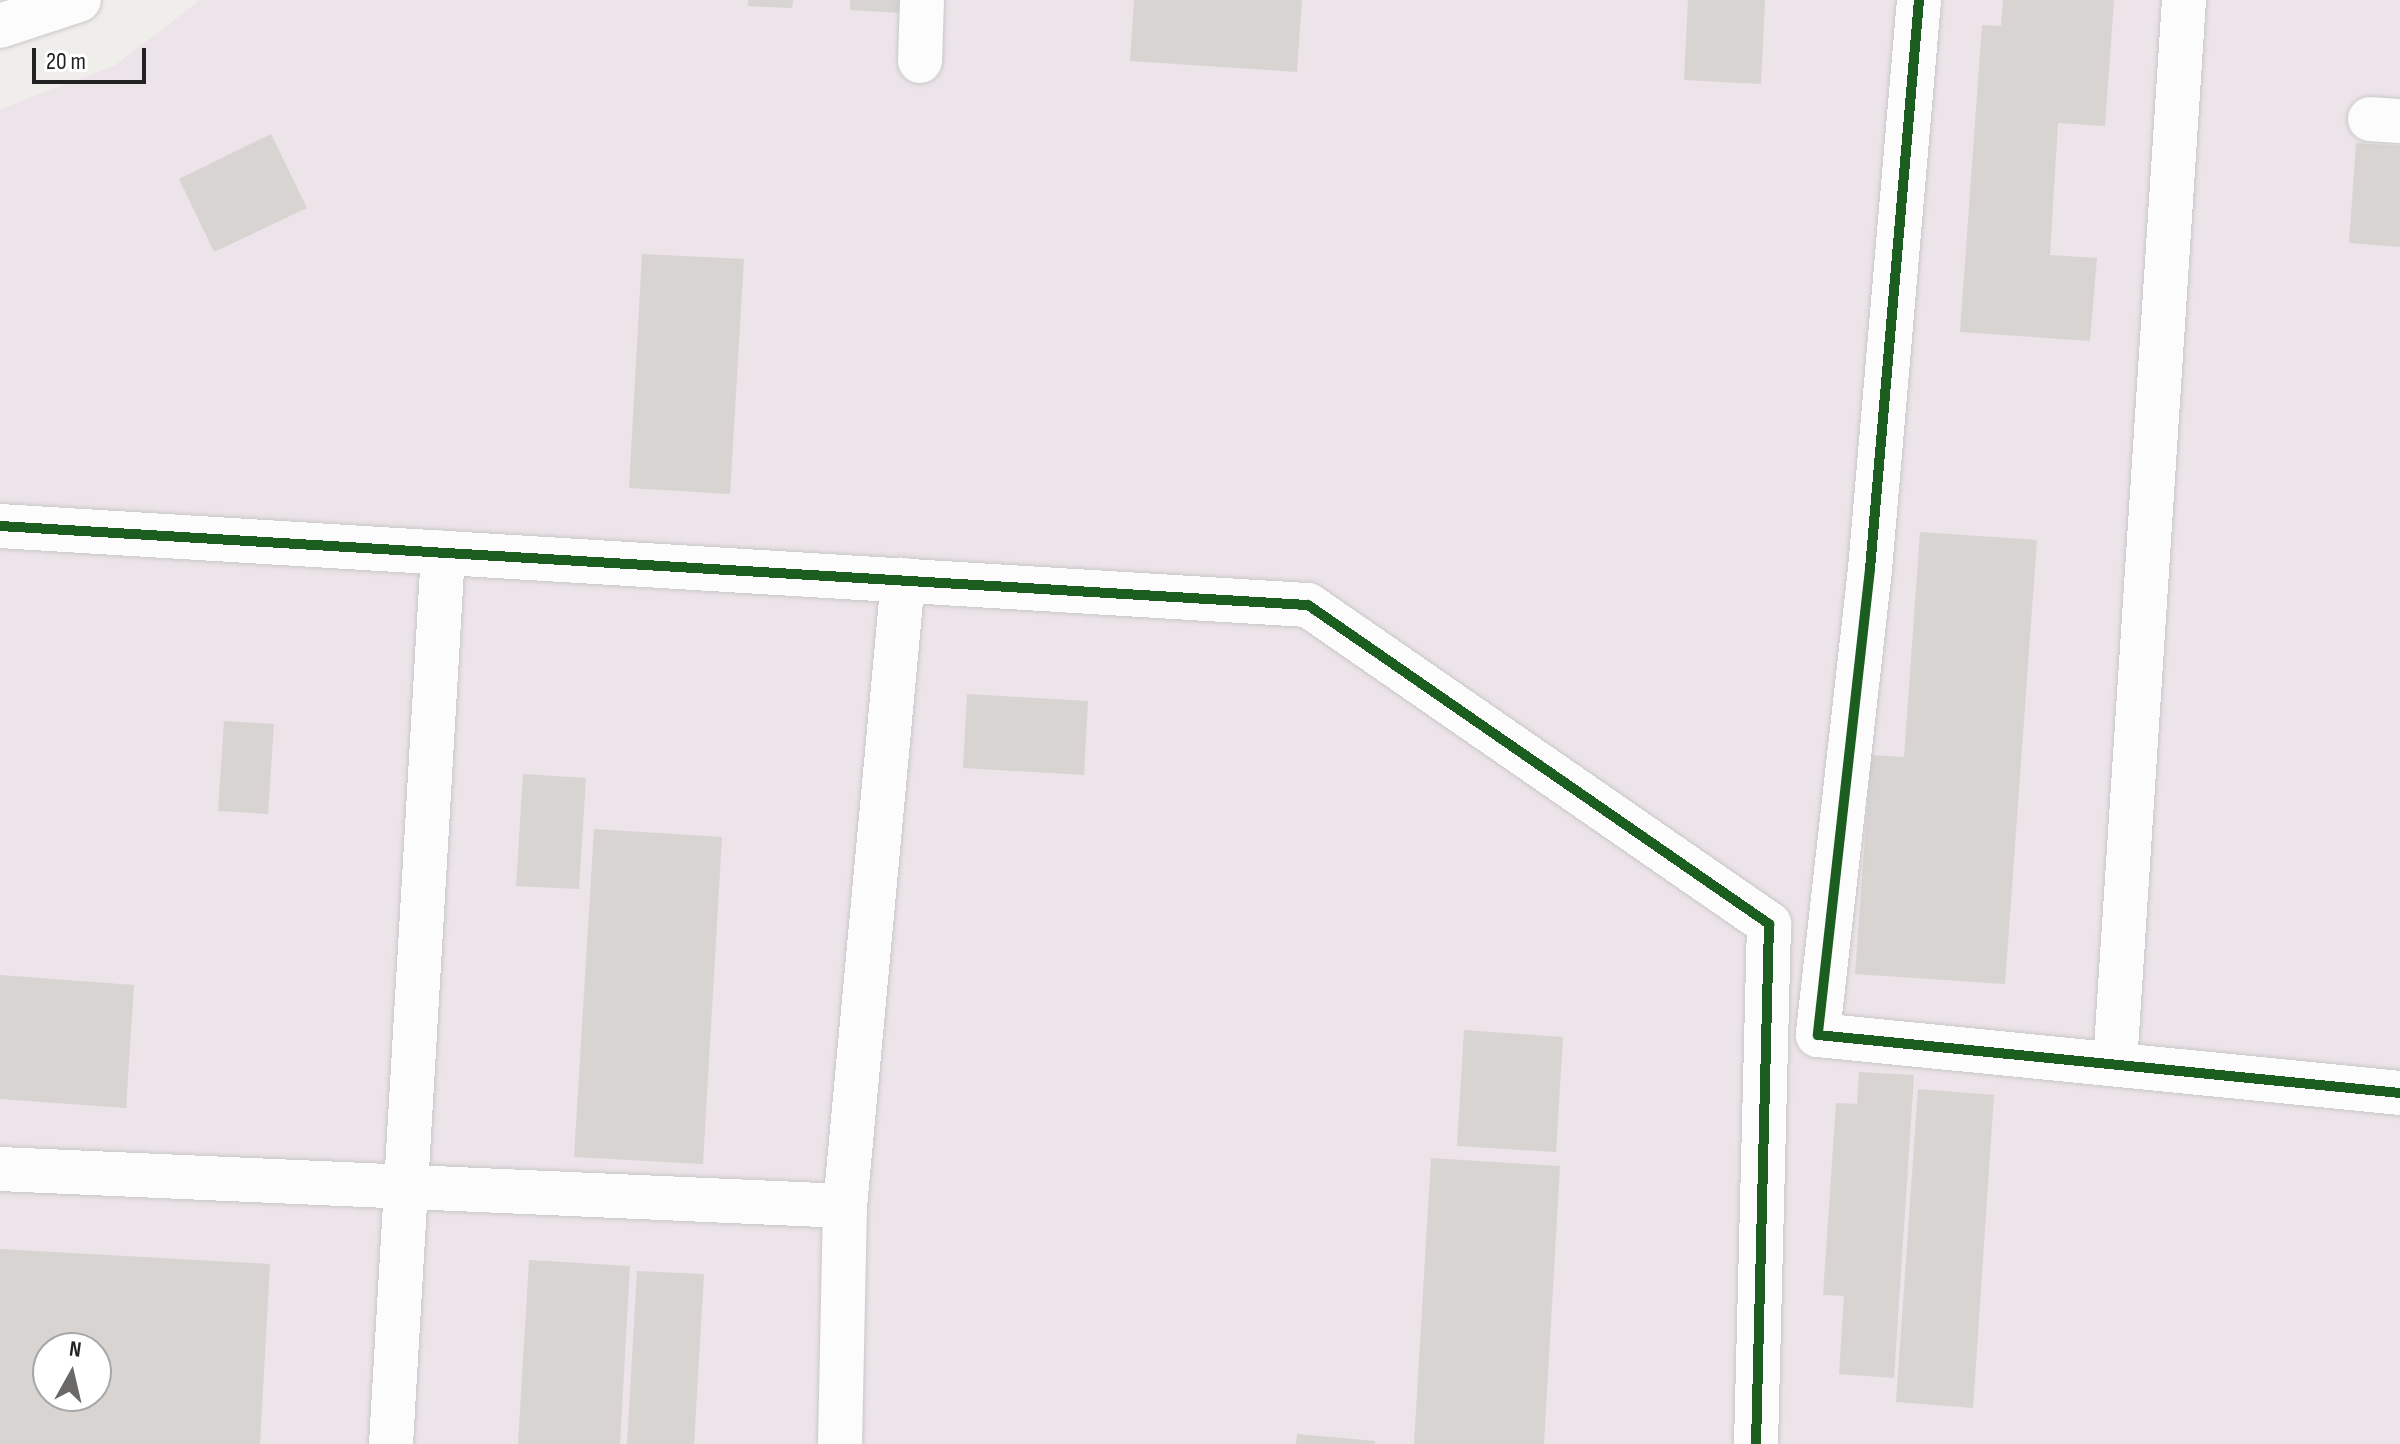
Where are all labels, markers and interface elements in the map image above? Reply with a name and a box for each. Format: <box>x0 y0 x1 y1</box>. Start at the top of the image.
scale bar <box>36 32 150 82</box>
text: 20 m <box>46 47 86 76</box>
north arrow <box>32 1332 112 1412</box>
text: N <box>67 1336 83 1364</box>

